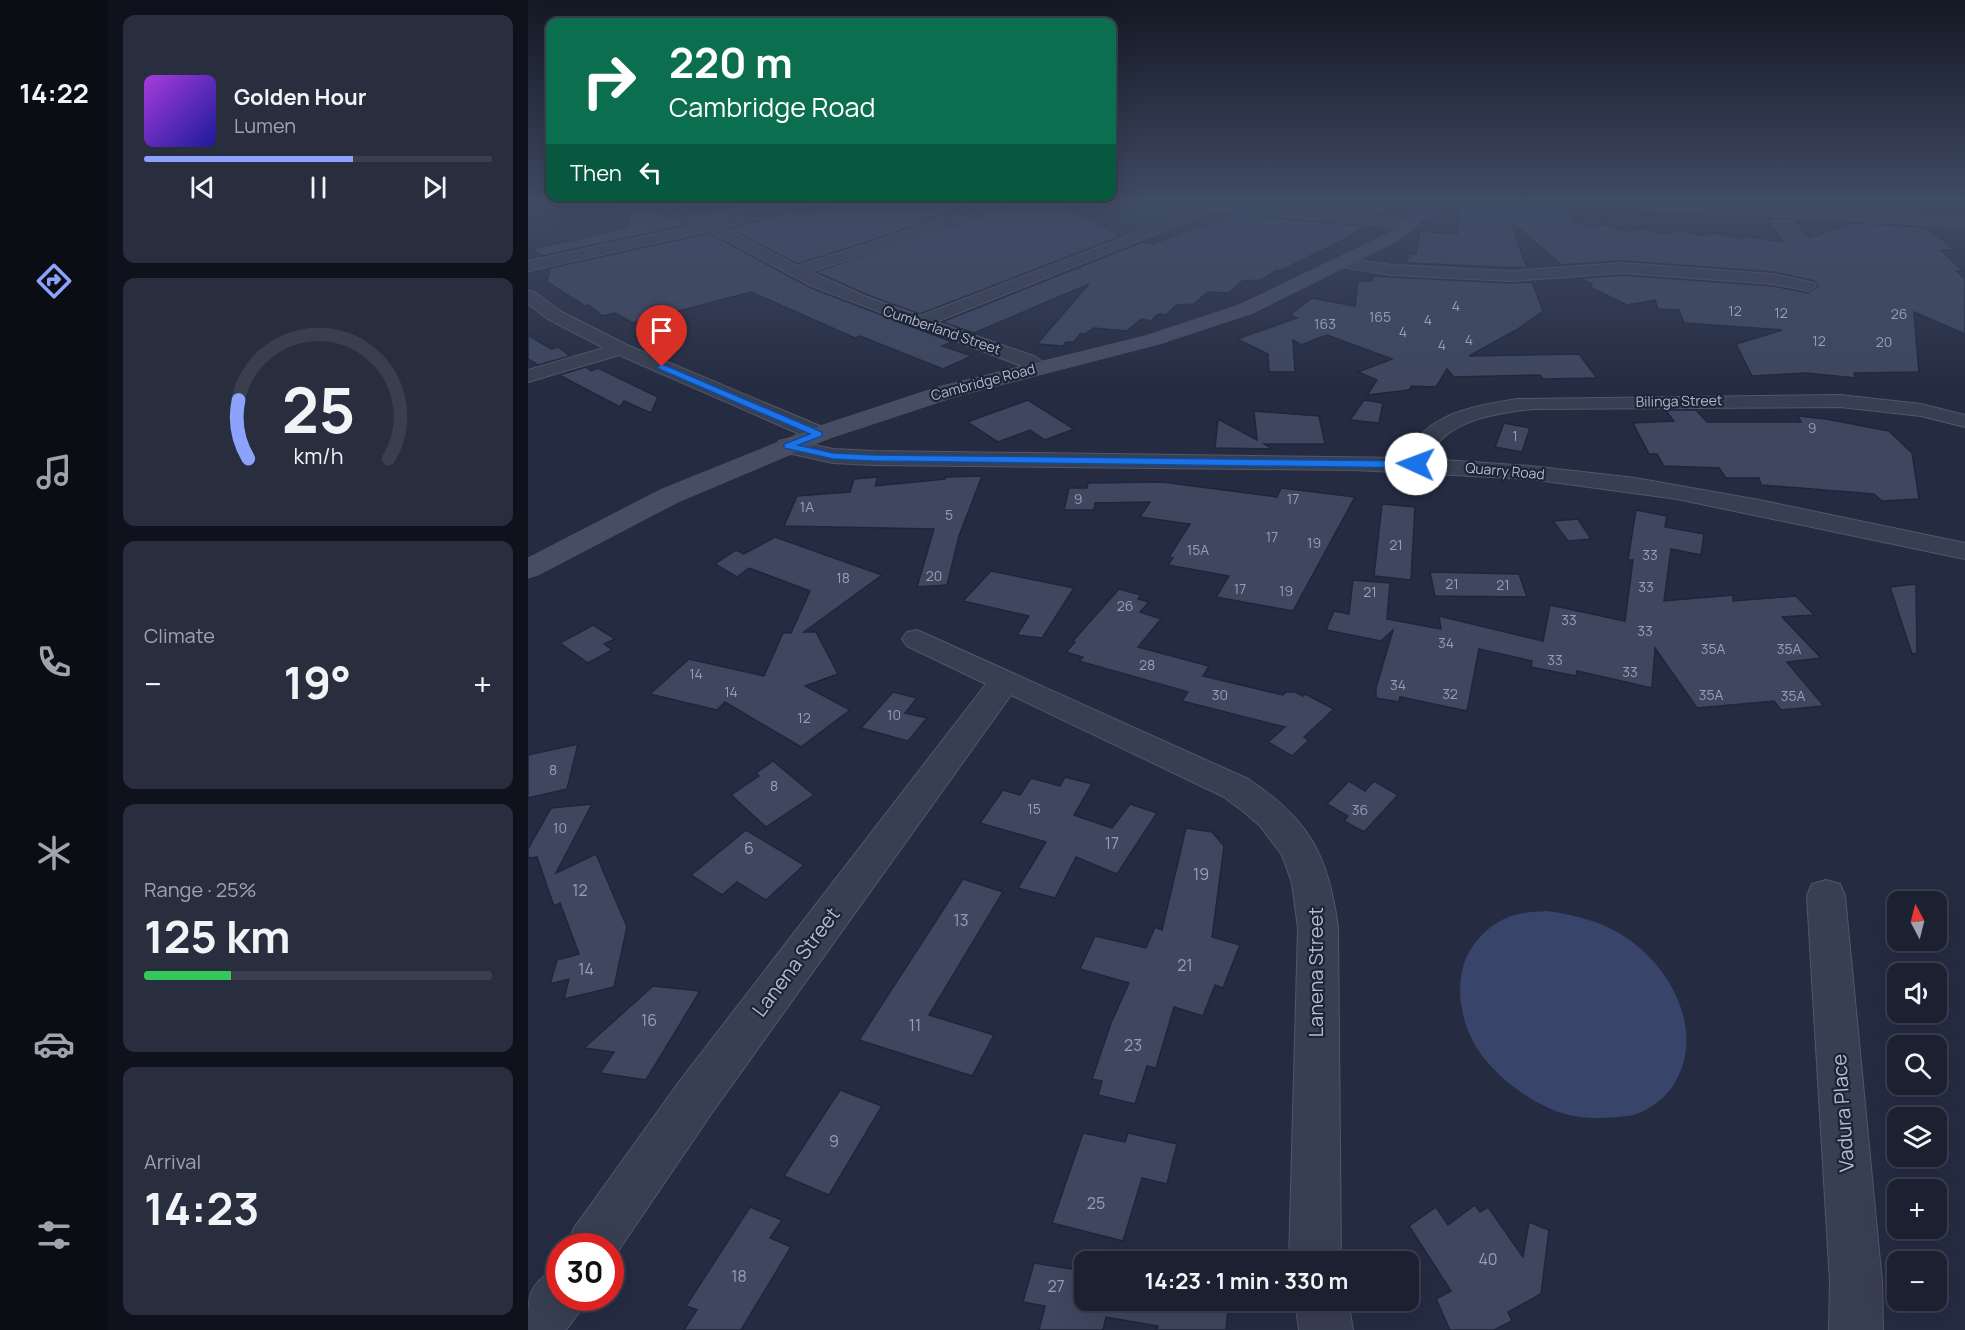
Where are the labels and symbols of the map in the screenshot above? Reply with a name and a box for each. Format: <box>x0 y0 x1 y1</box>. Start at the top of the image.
house number: 4 <box>1452 296 1460 315</box>
street label: Cumberland Street <box>881 300 1004 359</box>
house number: 12 <box>1728 301 1742 320</box>
house number: 12 <box>1774 303 1788 322</box>
house number: 26 <box>1891 304 1907 323</box>
pin <box>636 305 687 367</box>
house number: 165 <box>1369 307 1391 326</box>
house number: 4 <box>1424 310 1432 329</box>
house number: 163 <box>1314 314 1336 333</box>
house number: 4 <box>1399 322 1407 341</box>
house number: 4 <box>1465 330 1473 349</box>
house number: 12 <box>1812 331 1826 350</box>
house number: 20 <box>1876 332 1892 351</box>
house number: 4 <box>1438 335 1446 354</box>
street label: Cambridge Road <box>929 358 1037 405</box>
street label: Bilinga Street <box>1635 390 1723 411</box>
house number: 9 <box>1808 418 1816 437</box>
house number: 1 <box>1512 426 1518 445</box>
position arrow <box>1384 432 1448 496</box>
street label: Quarry Road <box>1465 458 1546 483</box>
house number: 9 <box>1074 489 1082 508</box>
house number: 17 <box>1287 489 1299 508</box>
house number: 1A <box>800 497 814 516</box>
house number: 5 <box>945 505 953 524</box>
house number: 17 <box>1266 527 1278 546</box>
house number: 19 <box>1307 533 1321 552</box>
house number: 21 <box>1389 535 1403 554</box>
house number: 15A <box>1187 540 1209 559</box>
house number: 33 <box>1642 545 1658 564</box>
house number: 20 <box>926 566 942 585</box>
house number: 18 <box>836 568 850 587</box>
house number: 21 <box>1445 574 1459 593</box>
house number: 21 <box>1496 575 1510 594</box>
house number: 33 <box>1638 577 1654 596</box>
house number: 17 <box>1234 579 1246 598</box>
house number: 19 <box>1279 581 1293 600</box>
house number: 21 <box>1363 582 1377 601</box>
house number: 26 <box>1117 596 1133 615</box>
house number: 33 <box>1561 610 1577 629</box>
house number: 33 <box>1637 621 1653 640</box>
house number: 34 <box>1438 633 1454 652</box>
house number: 35A <box>1701 639 1725 658</box>
house number: 35A <box>1777 639 1801 658</box>
house number: 33 <box>1547 650 1563 669</box>
house number: 28 <box>1139 655 1155 674</box>
house number: 33 <box>1622 662 1638 681</box>
house number: 14 <box>689 664 703 683</box>
house number: 34 <box>1390 675 1406 694</box>
house number: 14 <box>724 682 738 701</box>
house number: 32 <box>1442 684 1458 703</box>
house number: 30 <box>1212 685 1228 704</box>
house number: 35A <box>1699 685 1723 704</box>
house number: 35A <box>1781 686 1805 705</box>
house number: 10 <box>887 705 901 724</box>
house number: 12 <box>797 708 811 727</box>
house number: 8 <box>549 760 557 779</box>
house number: 8 <box>770 776 778 795</box>
house number: 15 <box>1027 799 1041 818</box>
house number: 36 <box>1352 800 1368 819</box>
house number: 10 <box>553 818 567 837</box>
house number: 17 <box>1105 832 1119 854</box>
house number: 6 <box>744 837 754 859</box>
house number: 19 <box>1193 863 1209 885</box>
house number: 12 <box>572 879 588 901</box>
north arrow <box>1887 891 1947 951</box>
street label: Lanena Street <box>746 902 846 1022</box>
street label: Lanena Street <box>1302 907 1329 1037</box>
house number: 13 <box>953 909 969 931</box>
house number: 21 <box>1177 954 1193 976</box>
house number: 14 <box>578 958 594 980</box>
house number: 16 <box>641 1009 657 1031</box>
house number: 11 <box>909 1014 921 1036</box>
house number: 23 <box>1124 1034 1142 1056</box>
street label: Vadura Place <box>1825 1053 1860 1173</box>
house number: 9 <box>829 1130 839 1152</box>
house number: 25 <box>1087 1192 1105 1214</box>
speed limit sign: 30 <box>546 1233 624 1311</box>
house number: 40 <box>1478 1248 1498 1270</box>
house number: 18 <box>731 1265 747 1287</box>
house number: 27 <box>1047 1275 1065 1297</box>

